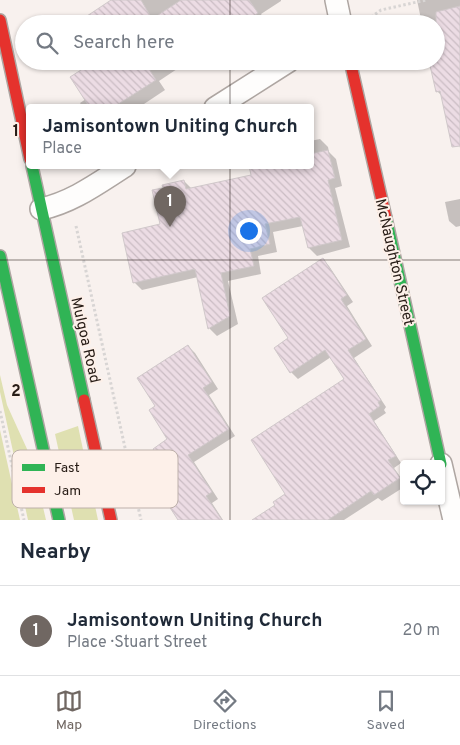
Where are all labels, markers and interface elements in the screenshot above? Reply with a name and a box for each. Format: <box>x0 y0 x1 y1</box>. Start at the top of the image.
search box <box>15 15 445 70</box>
icon: search <box>33 29 61 57</box>
text: Search here <box>73 31 175 55</box>
popup <box>26 104 314 169</box>
text: Jamisontown Uniting Church <box>42 115 298 139</box>
text: 1 <box>13 122 19 142</box>
text: Place <box>42 139 82 159</box>
pin: 1 <box>154 186 186 227</box>
street label: McNaughton Street <box>370 197 417 328</box>
your location <box>236 218 262 244</box>
street label: Mulgoa Road <box>65 296 104 385</box>
text: 2 <box>11 382 21 402</box>
legend <box>12 450 178 508</box>
text: Fast <box>54 460 80 477</box>
map controls <box>400 460 445 505</box>
button: locate <box>400 460 445 505</box>
text: Jam <box>54 483 81 500</box>
text: Nearby <box>20 539 91 566</box>
text: Jamisontown Uniting Church <box>67 609 322 633</box>
text: 1 <box>33 621 39 641</box>
text: 20 m <box>403 621 440 641</box>
text: Place · Stuart Street <box>67 633 207 653</box>
tab: Map <box>55 687 83 734</box>
tab: Directions <box>193 687 257 734</box>
tab: Saved <box>367 687 405 734</box>

